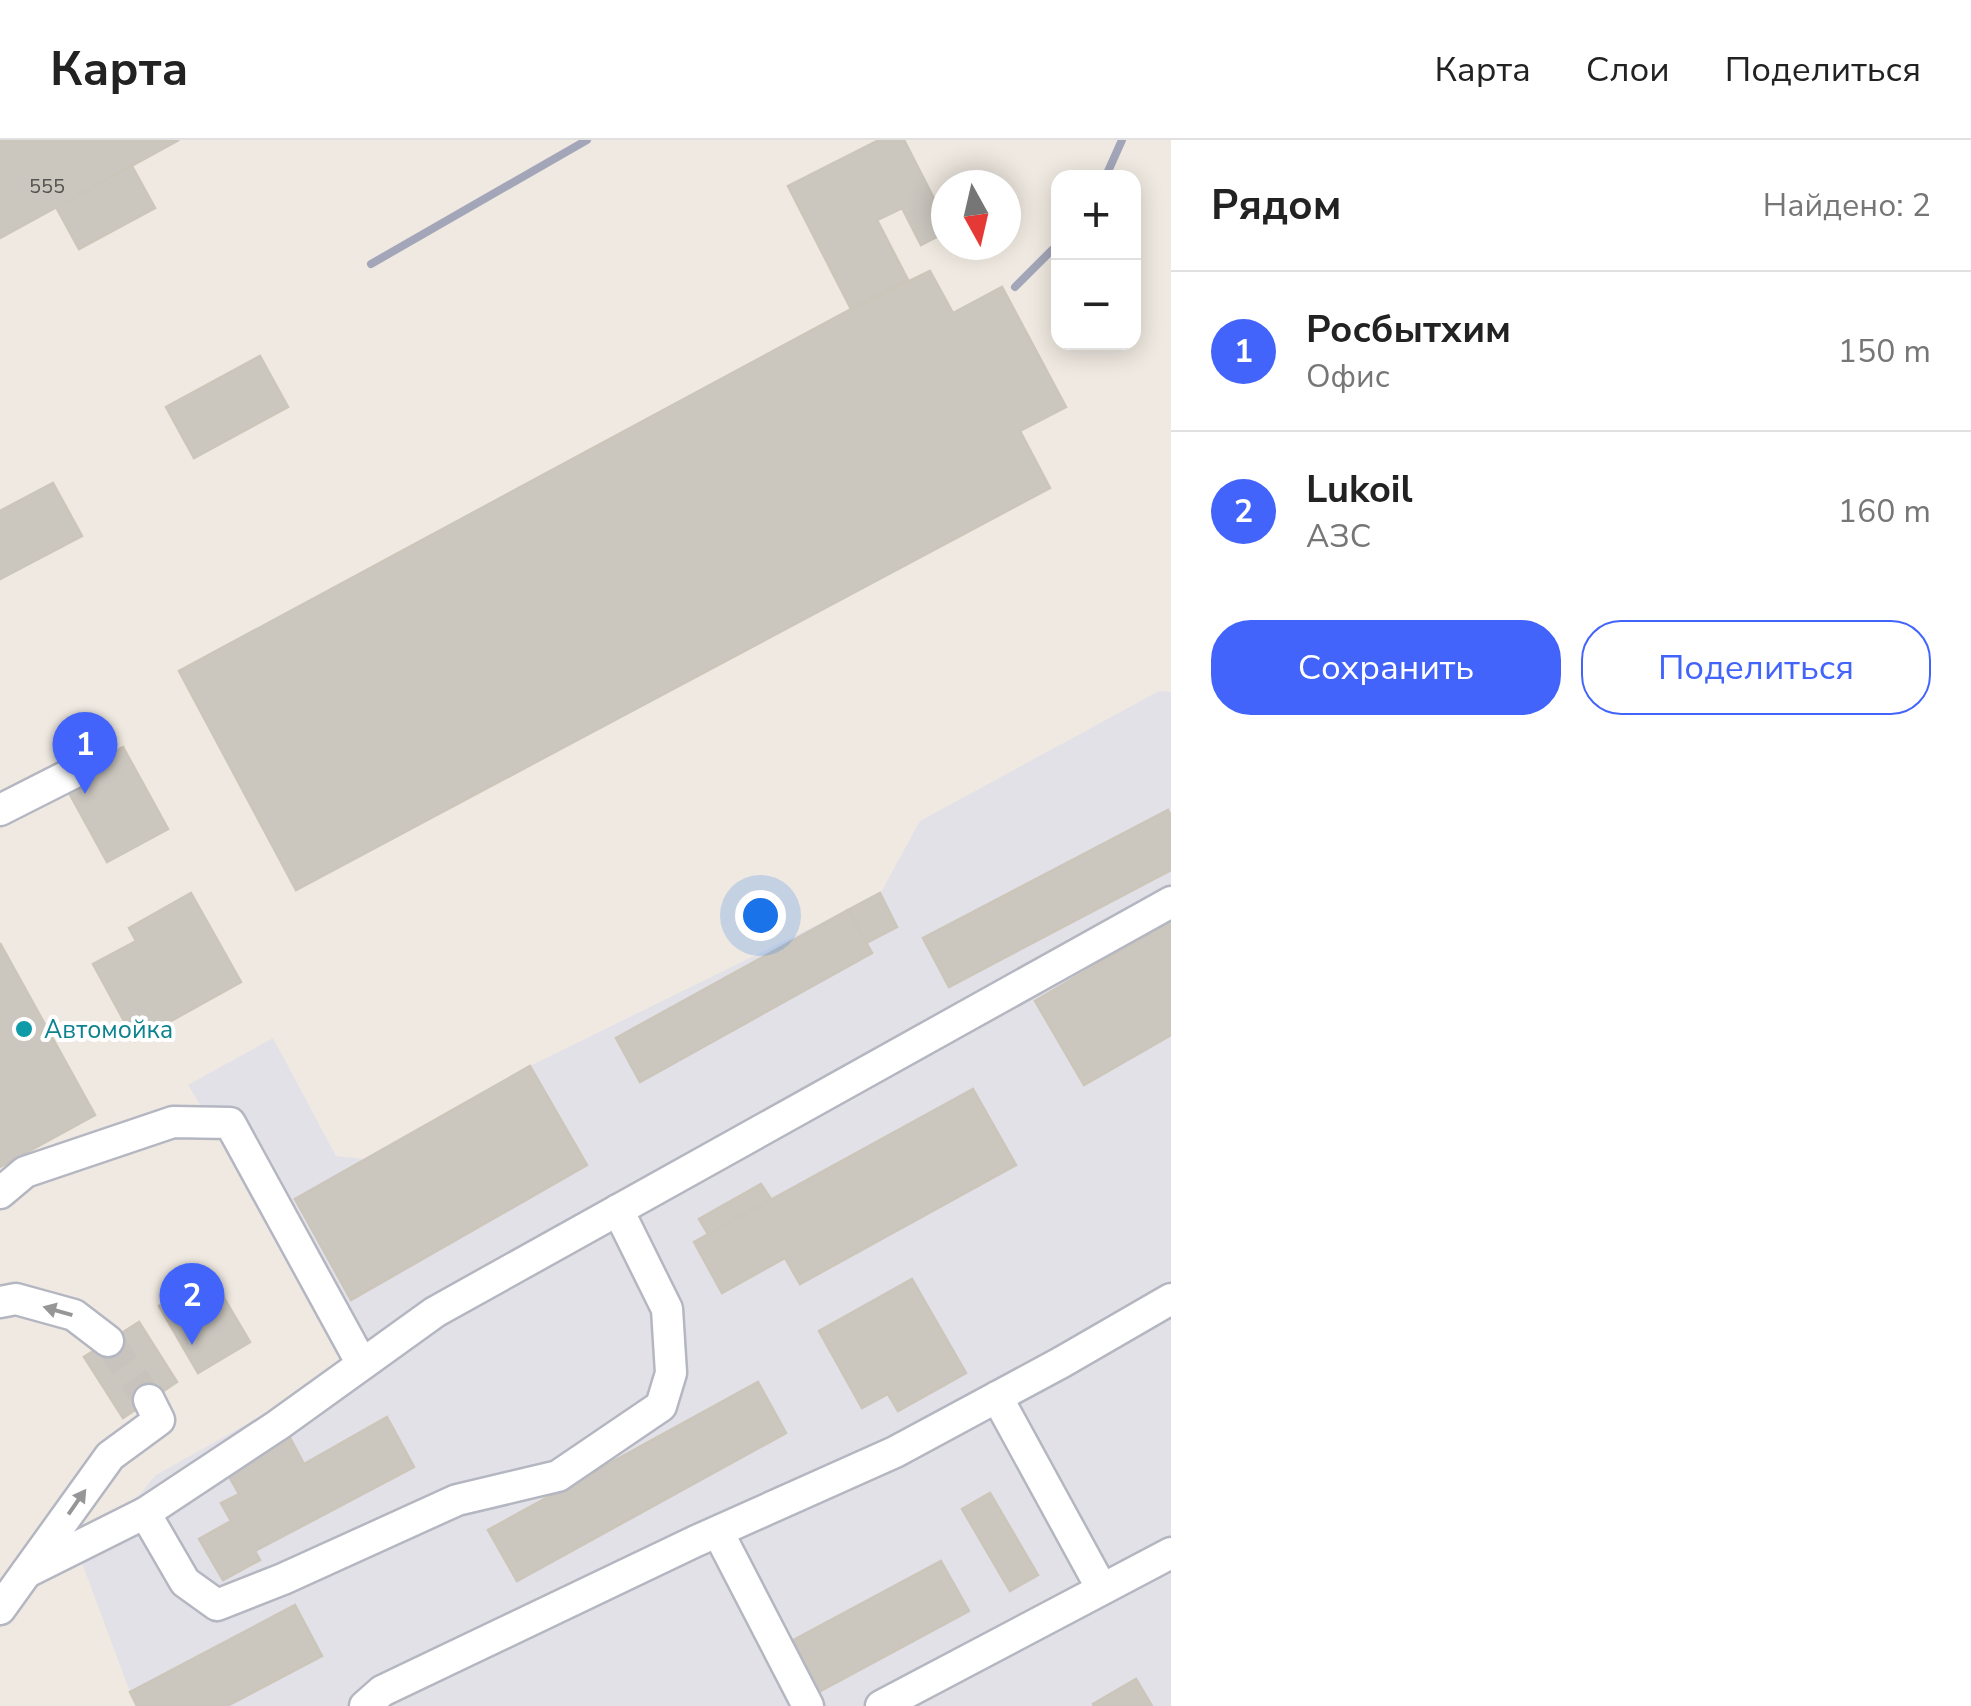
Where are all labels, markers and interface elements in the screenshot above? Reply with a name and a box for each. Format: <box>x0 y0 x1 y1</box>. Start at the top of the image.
text: Карта <box>50 36 188 102</box>
text: Карта <box>1434 46 1531 93</box>
text: Слои <box>1586 46 1670 93</box>
text: Поделиться <box>1725 46 1921 93</box>
north arrow <box>931 170 1021 260</box>
map controls <box>1051 170 1141 350</box>
button: + <box>1051 170 1141 260</box>
house number: 555 <box>29 173 65 200</box>
text: Рядом <box>1211 177 1341 234</box>
text: Найдено: 2 <box>1763 184 1931 227</box>
button: − <box>1051 260 1141 350</box>
text: Росбытхим <box>1306 304 1511 355</box>
text: 1 <box>1234 330 1253 373</box>
text: 150 m <box>1838 330 1931 373</box>
text: Офис <box>1306 355 1390 398</box>
text: Lukoil <box>1306 464 1413 515</box>
text: 2 <box>1234 490 1253 533</box>
text: 160 m <box>1838 490 1931 533</box>
text: АЗС <box>1306 515 1371 558</box>
button: Сохранить <box>1211 620 1561 715</box>
button: Поделиться <box>1581 620 1931 715</box>
pin: 1 <box>52 712 118 794</box>
your location <box>735 890 786 941</box>
place label: Автомойка <box>44 1013 173 1047</box>
marker: Автомойка <box>13 1018 35 1040</box>
pin: 2 <box>160 1262 224 1345</box>
one-way arrow <box>42 1303 73 1318</box>
one-way arrow <box>67 1488 86 1515</box>

